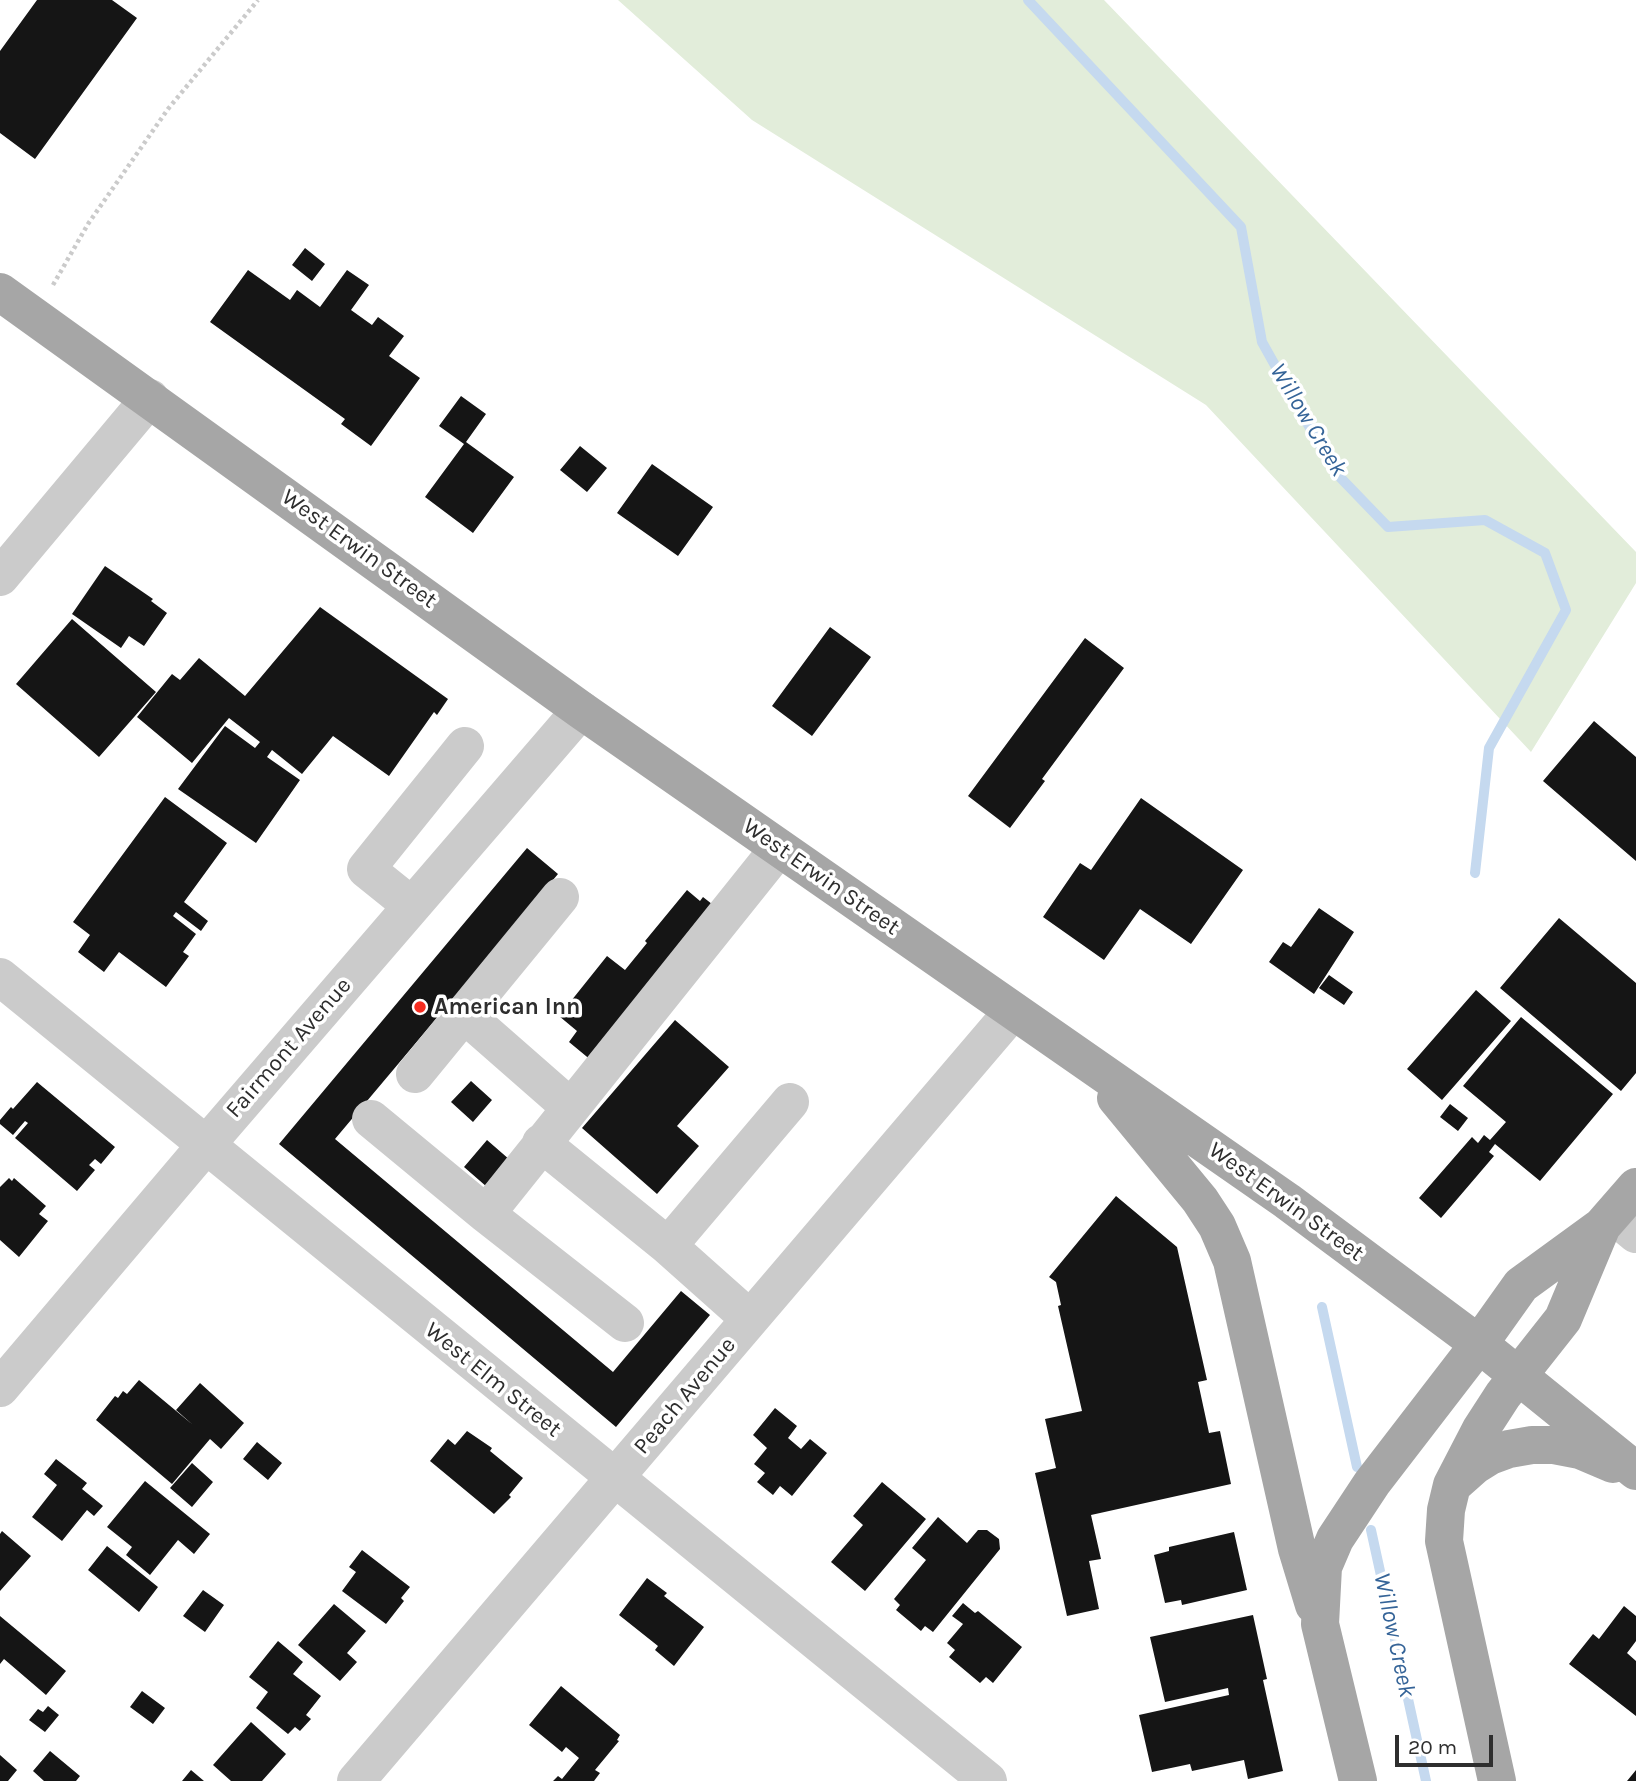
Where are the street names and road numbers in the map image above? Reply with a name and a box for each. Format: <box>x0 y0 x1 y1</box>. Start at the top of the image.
street label: West Erwin Street <box>276 483 442 615</box>
street label: West Erwin Street <box>737 813 905 941</box>
street label: Fairmont Avenue <box>220 972 358 1124</box>
street label: West Erwin Street <box>1203 1136 1369 1268</box>
street label: West Elm Street <box>419 1317 567 1443</box>
street label: Peach Avenue <box>628 1332 742 1460</box>

